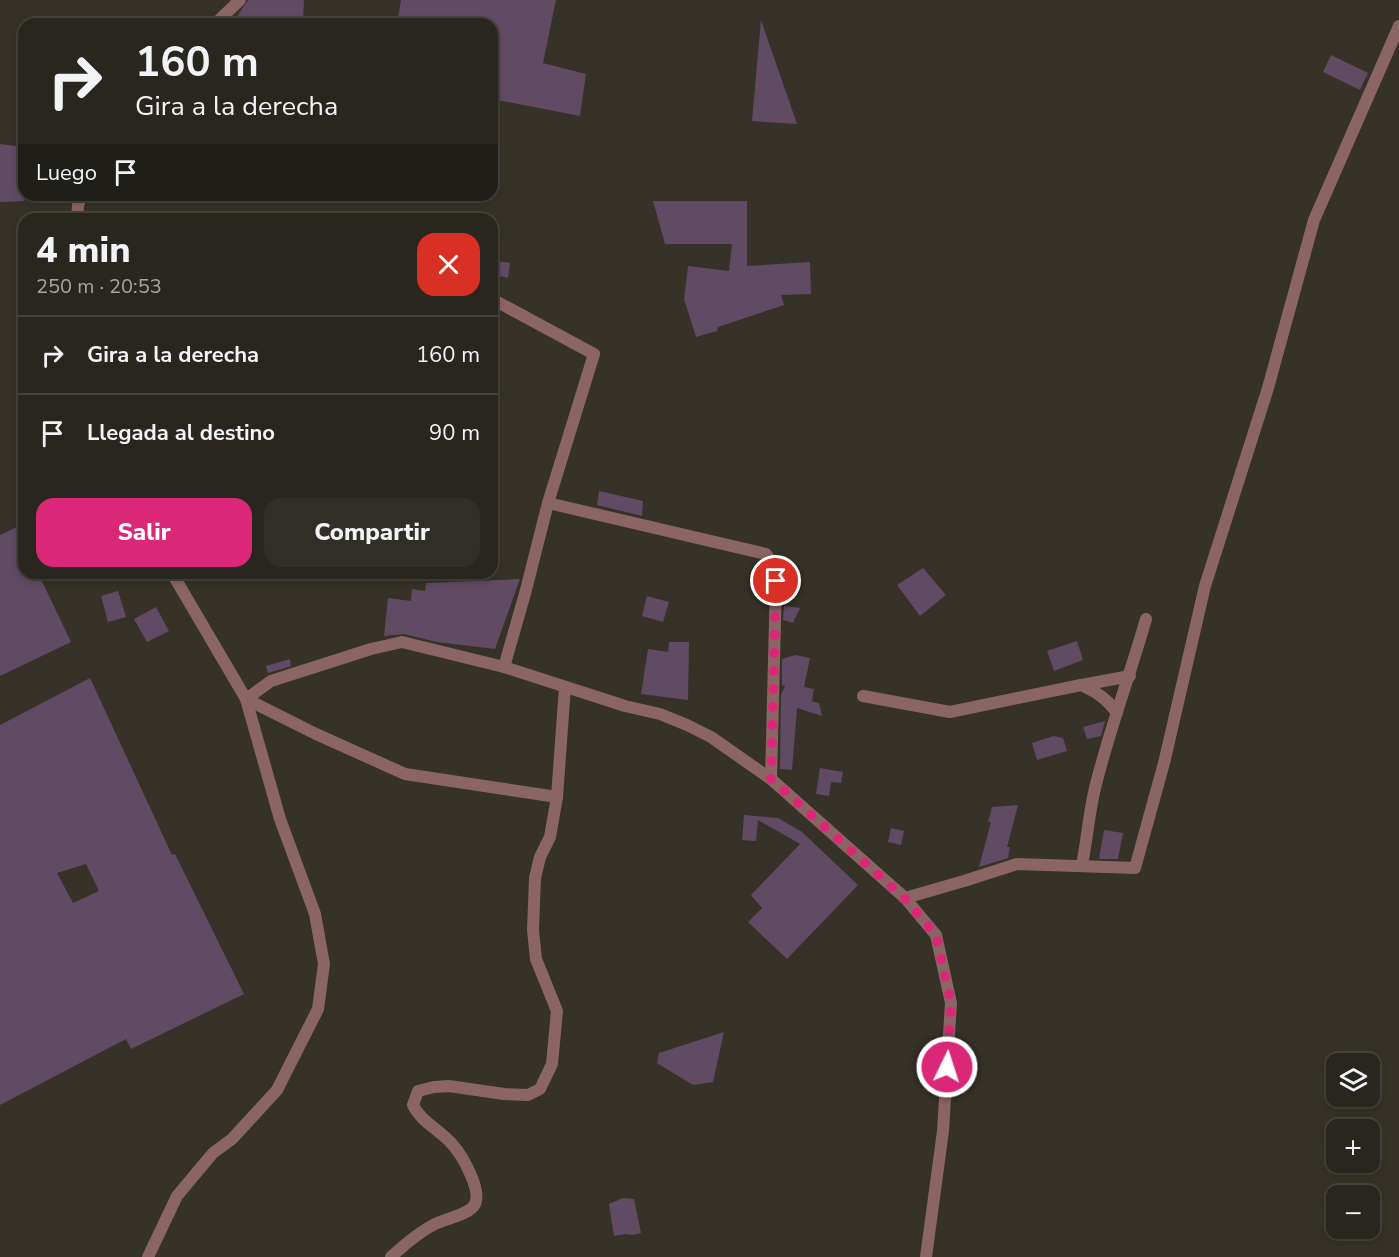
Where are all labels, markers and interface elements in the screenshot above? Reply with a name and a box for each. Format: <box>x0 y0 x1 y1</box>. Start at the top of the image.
text: 160 m <box>135 34 259 91</box>
icon: right <box>36 42 114 120</box>
text: Gira a la derecha <box>135 88 338 125</box>
icon: arrive <box>109 156 142 189</box>
text: Luego <box>36 158 97 188</box>
text: 4 min <box>36 226 131 275</box>
button: close <box>417 233 480 296</box>
text: 250 m · 20:53 <box>36 273 162 300</box>
icon: right <box>36 339 69 372</box>
text: Gira a la derecha <box>87 340 259 370</box>
text: 160 m <box>416 340 480 370</box>
icon: arrive <box>36 417 69 450</box>
text: Llegada al destino <box>87 418 275 448</box>
text: 90 m <box>429 418 480 448</box>
button: Salir <box>36 498 252 567</box>
button: Compartir <box>264 498 480 567</box>
pin <box>750 555 801 606</box>
icon: arrive <box>759 564 792 597</box>
position arrow <box>915 1035 979 1099</box>
map controls <box>1326 1053 1380 1239</box>
button: layers <box>1326 1053 1380 1107</box>
button: + <box>1326 1119 1380 1173</box>
button: − <box>1326 1185 1380 1239</box>

